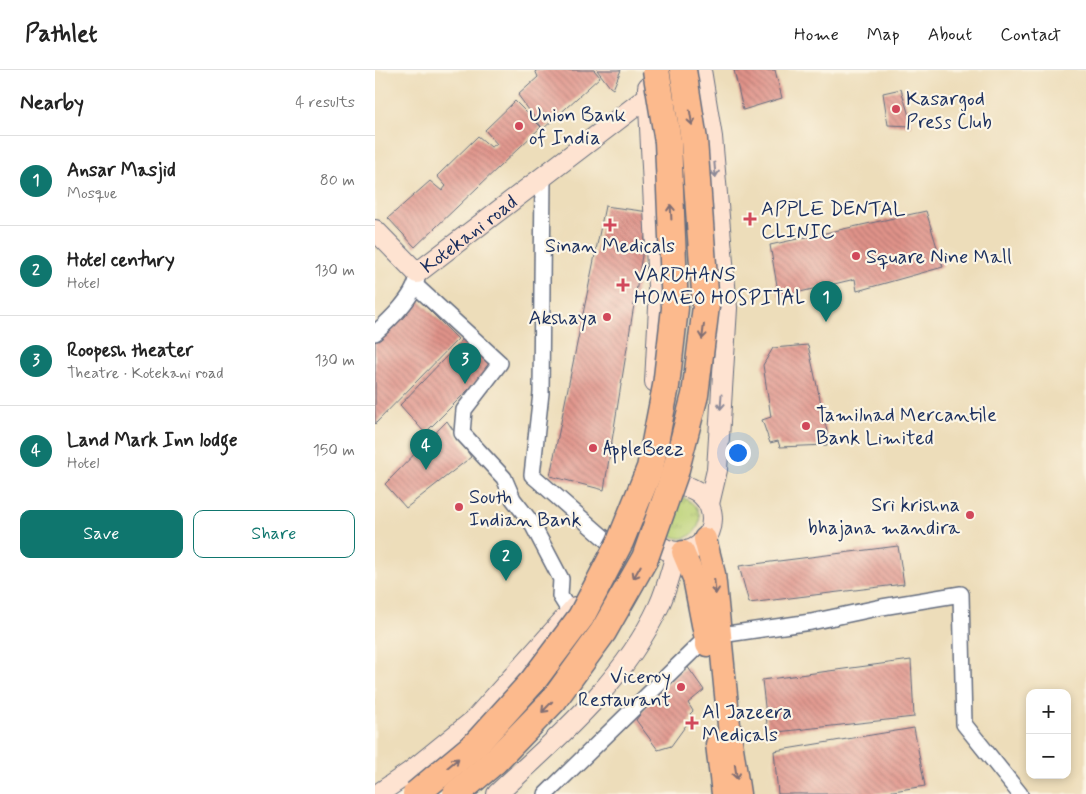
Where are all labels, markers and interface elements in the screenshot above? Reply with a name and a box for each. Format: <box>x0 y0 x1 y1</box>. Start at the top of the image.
text: Pathlet <box>25 19 97 50</box>
text: Home <box>794 23 839 47</box>
text: Map <box>867 23 900 47</box>
text: About <box>928 23 972 47</box>
text: Contact <box>1000 23 1061 47</box>
place label: Kasargod Press Club <box>906 86 992 136</box>
text: Nearby <box>20 89 84 117</box>
text: 4 results <box>295 92 355 113</box>
place label: Union Bank of India <box>529 102 626 152</box>
marker: Kasargod Press Club <box>890 103 902 115</box>
one-way arrow <box>686 110 696 126</box>
marker: Union Bank of India <box>513 120 525 132</box>
text: Ansar Masjid <box>67 158 176 183</box>
one-way arrow <box>710 162 720 178</box>
text: 1 <box>32 170 40 191</box>
text: 80 m <box>320 170 355 191</box>
text: Mosque <box>67 183 117 204</box>
street label: Kotekani road <box>416 189 523 280</box>
place label: APPLE DENTAL CLINIC <box>761 196 906 246</box>
one-way arrow <box>666 204 676 220</box>
marker: APPLE DENTAL CLINIC <box>743 212 757 226</box>
marker: Sinan Medicals <box>604 219 616 231</box>
place label: Sinan Medicals <box>545 233 675 260</box>
place label: Square Nine Mall <box>866 244 1012 271</box>
text: Hotel century <box>67 248 175 273</box>
marker: Square Nine Mall <box>850 250 862 262</box>
text: 2 <box>32 260 40 281</box>
text: 130 m <box>314 260 355 281</box>
place label: VARDHANS HOMEO HOSPITAL <box>634 262 806 312</box>
text: Hotel <box>67 273 100 294</box>
marker: VARDHANS HOMEO HOSPITAL <box>616 278 630 292</box>
pin: 1 <box>810 281 842 322</box>
place label: Akshaya <box>528 305 597 332</box>
marker: Akshaya <box>601 311 613 323</box>
one-way arrow <box>698 324 708 340</box>
text: Roopesh theater <box>67 338 193 363</box>
pin: 3 <box>449 343 481 384</box>
text: 3 <box>32 350 40 371</box>
text: 130 m <box>314 350 355 371</box>
text: Theatre · Kotekani road <box>67 363 224 384</box>
one-way arrow <box>716 394 726 410</box>
place label: Tamilnad Mercantile Bank Limited <box>816 402 997 452</box>
marker: Tamilnad Mercantile Bank Limited <box>800 420 812 432</box>
text: Land Mark Inn lodge <box>67 428 238 453</box>
pin: 4 <box>410 429 442 470</box>
place label: AppleBeez <box>603 436 684 464</box>
text: 4 <box>31 440 41 461</box>
text: 150 m <box>313 440 355 461</box>
your location <box>725 440 751 466</box>
marker: AppleBeez <box>587 442 599 454</box>
text: Hotel <box>67 453 100 474</box>
place label: South Indian Bank <box>469 484 581 534</box>
place label: Sri krishna bhajana mandira <box>808 492 961 542</box>
marker: South Indian Bank <box>453 501 465 513</box>
marker: Sri krishna bhajana mandira <box>964 509 976 521</box>
button: Save <box>20 510 183 558</box>
button: Share <box>193 510 355 558</box>
pin: 2 <box>490 540 522 581</box>
one-way arrow <box>632 564 641 579</box>
one-way arrow <box>710 579 720 595</box>
place label: Viceroy Restaurant <box>578 664 671 714</box>
marker: Viceroy Restaurant <box>675 681 687 693</box>
map controls <box>1026 689 1071 779</box>
button: + <box>1026 689 1071 734</box>
place label: Al Jazeera Medicals <box>702 699 792 749</box>
one-way arrow <box>541 701 553 713</box>
marker: Al Jazeera Medicals <box>686 717 698 729</box>
button: − <box>1026 734 1071 779</box>
one-way arrow <box>446 757 459 768</box>
one-way arrow <box>732 764 742 780</box>

